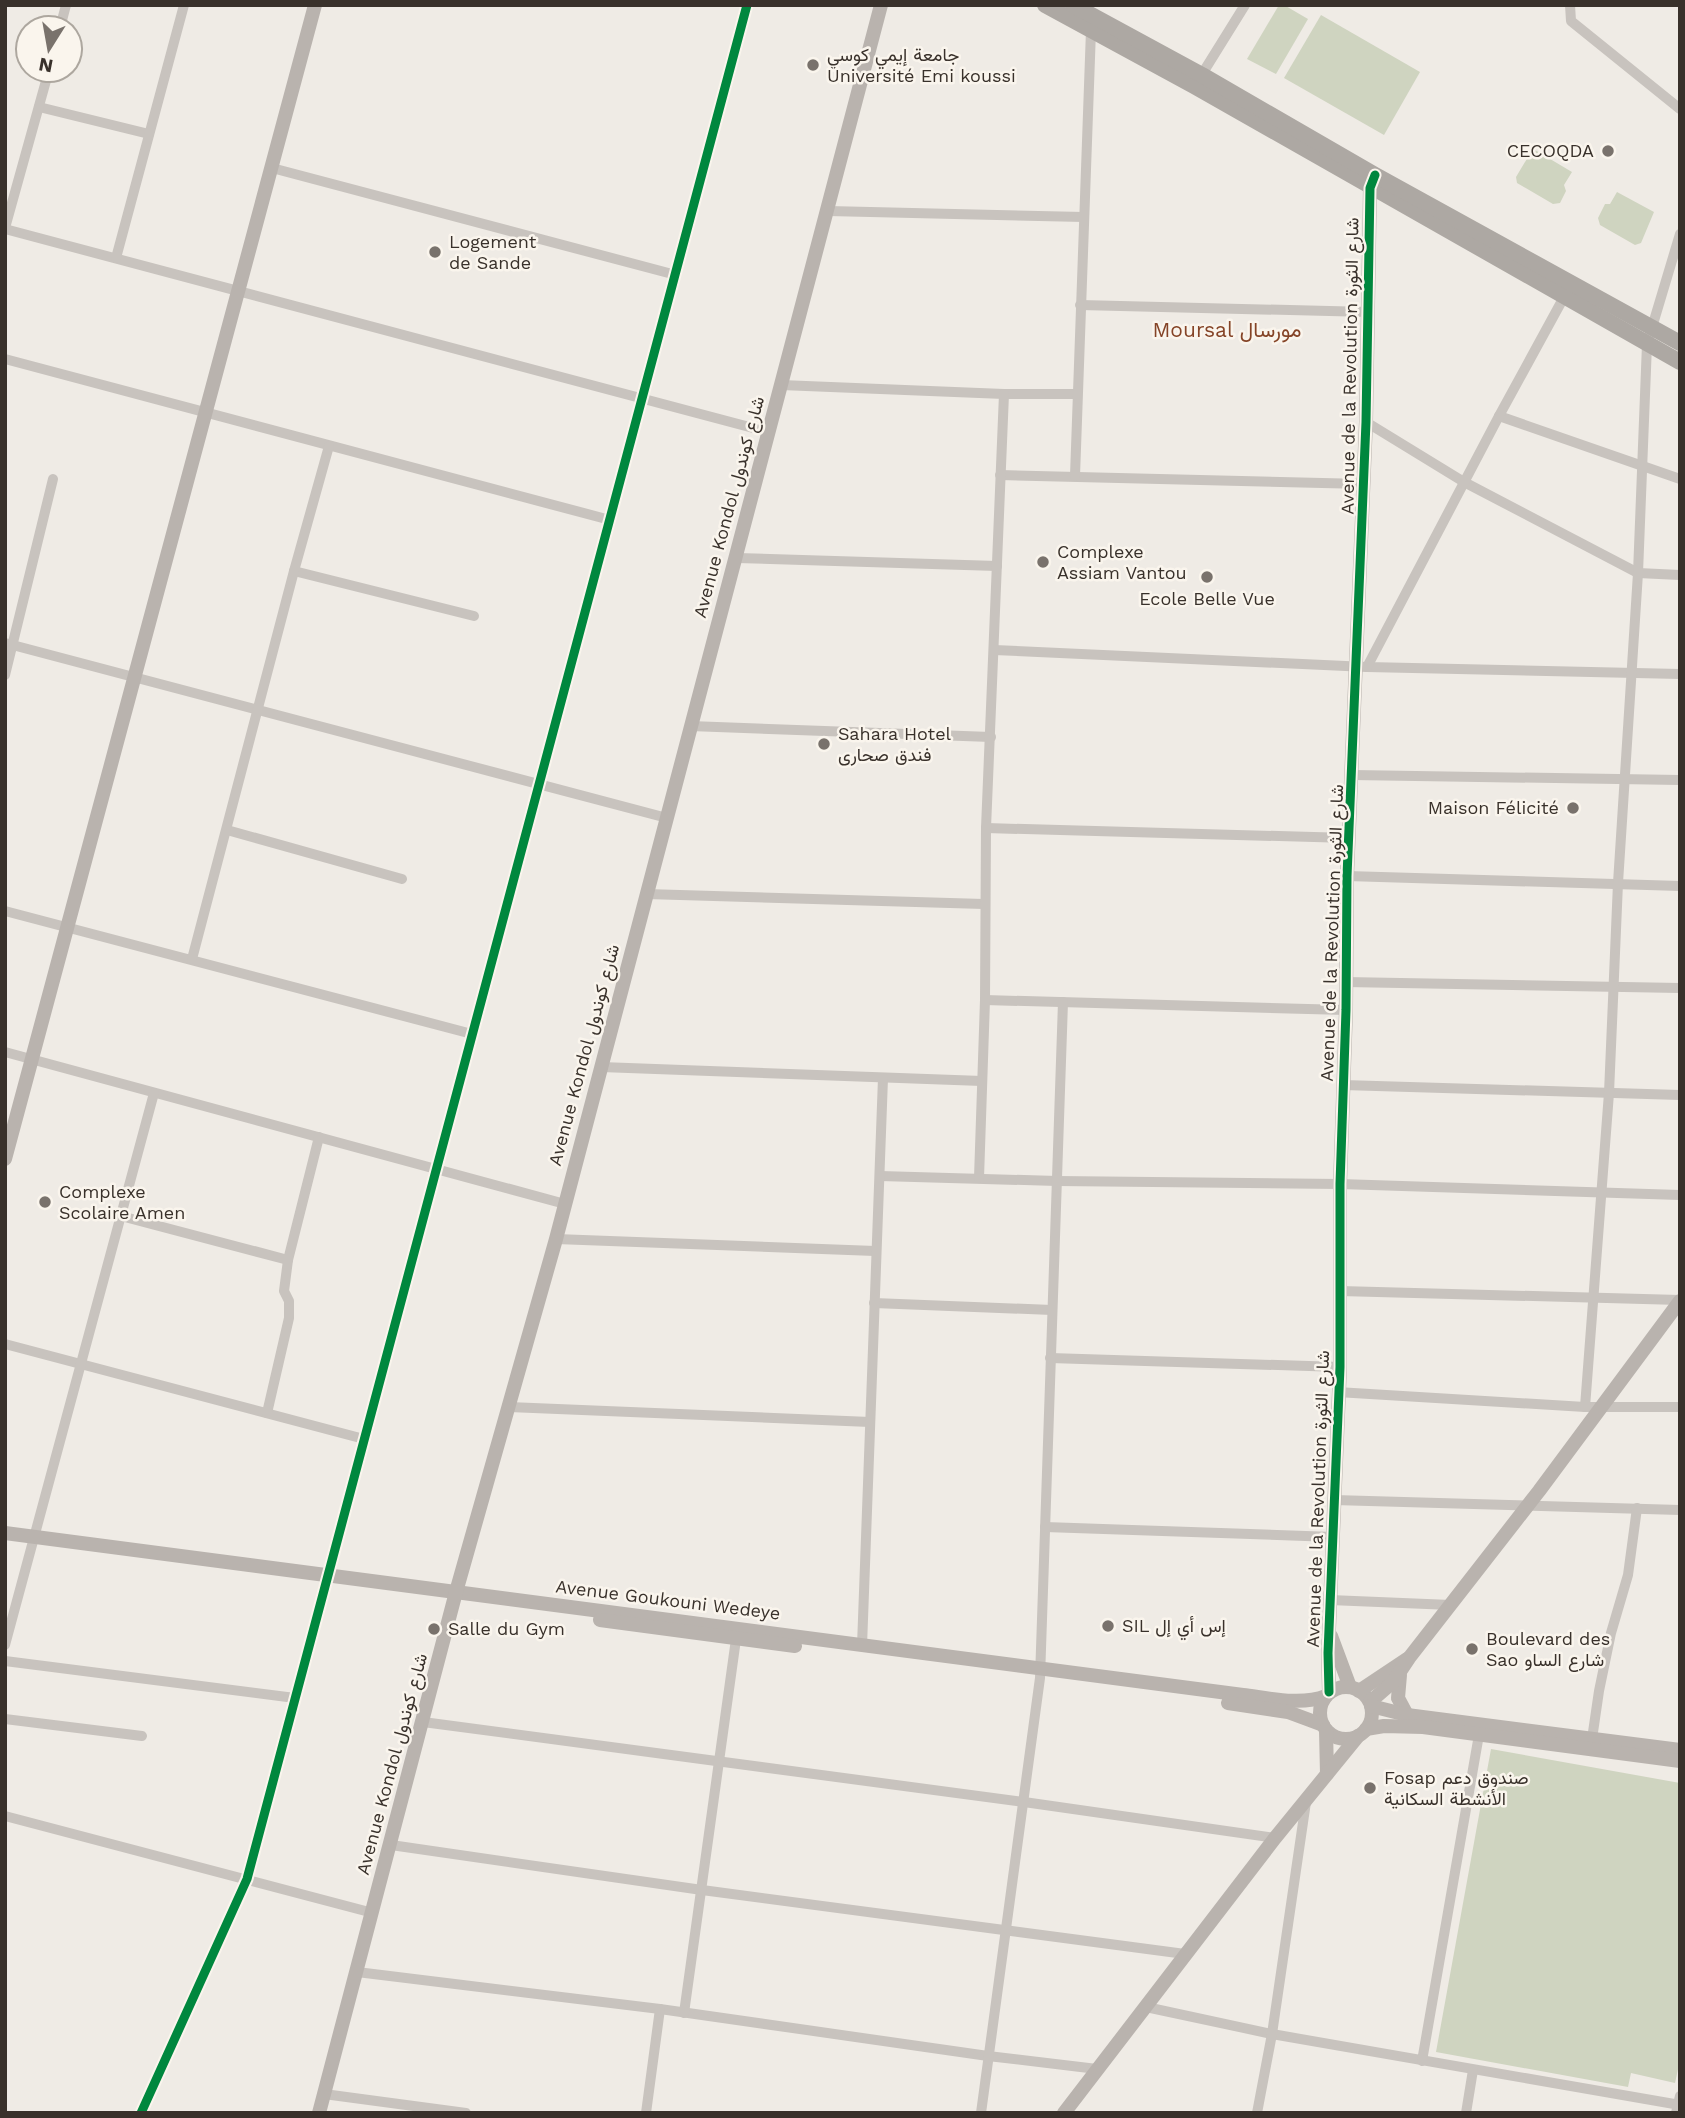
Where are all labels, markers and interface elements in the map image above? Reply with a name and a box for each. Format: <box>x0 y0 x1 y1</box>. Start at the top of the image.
north arrow <box>14 14 84 84</box>
place label: جامعة إيمي كوسي Université Emi koussi <box>827 44 1016 86</box>
text: N <box>37 53 55 78</box>
marker: جامعة إيمي كوسي Université Emi koussi <box>805 57 821 73</box>
place label: CECOQDA <box>1507 140 1594 161</box>
marker: CECOQDA <box>1600 143 1616 159</box>
street label: Avenue de la Revolution شارع الثورة <box>1336 217 1365 515</box>
place label: Logement de Sande <box>449 231 537 273</box>
marker: Logement de Sande <box>427 244 443 260</box>
district label: Moursal مورسال <box>1153 317 1301 343</box>
street label: Avenue Kondol شارع كوندول <box>689 394 770 620</box>
place label: Complexe Assiam Vantou <box>1057 541 1187 583</box>
marker: Complexe Assiam Vantou <box>1035 554 1051 570</box>
marker: Ecole Belle Vue <box>1199 569 1215 585</box>
place label: Ecole Belle Vue <box>1139 588 1275 609</box>
place label: Sahara Hotel فندق صحارى <box>838 723 952 766</box>
marker: Sahara Hotel فندق صحارى <box>816 736 832 752</box>
street label: Avenue de la Revolution شارع الثورة <box>1316 784 1349 1082</box>
place label: Maison Félicité <box>1428 797 1559 818</box>
marker: Maison Félicité <box>1565 800 1581 816</box>
street label: Avenue Kondol شارع كوندول <box>544 942 625 1168</box>
place label: Complexe Scolaire Amen <box>59 1181 185 1223</box>
marker: Complexe Scolaire Amen <box>37 1194 53 1210</box>
street label: Avenue de la Revolution شارع الثورة <box>1302 1350 1335 1648</box>
street label: Avenue Goukouni Wedeye <box>555 1575 782 1624</box>
place label: SIL إس أي إل <box>1122 1615 1226 1641</box>
place label: Salle du Gym <box>448 1618 565 1639</box>
marker: SIL إس أي إل <box>1100 1618 1116 1634</box>
marker: Salle du Gym <box>426 1621 442 1637</box>
place label: Boulevard des Sao شارع الساو <box>1486 1628 1610 1672</box>
marker: Boulevard des Sao شارع الساو <box>1464 1641 1480 1657</box>
street label: Avenue Kondol شارع كوندول <box>352 1651 433 1877</box>
place label: Fosap صندوق دعم الأنشطة السكانية <box>1384 1767 1529 1809</box>
marker: Fosap صندوق دعم الأنشطة السكانية <box>1362 1780 1378 1796</box>

